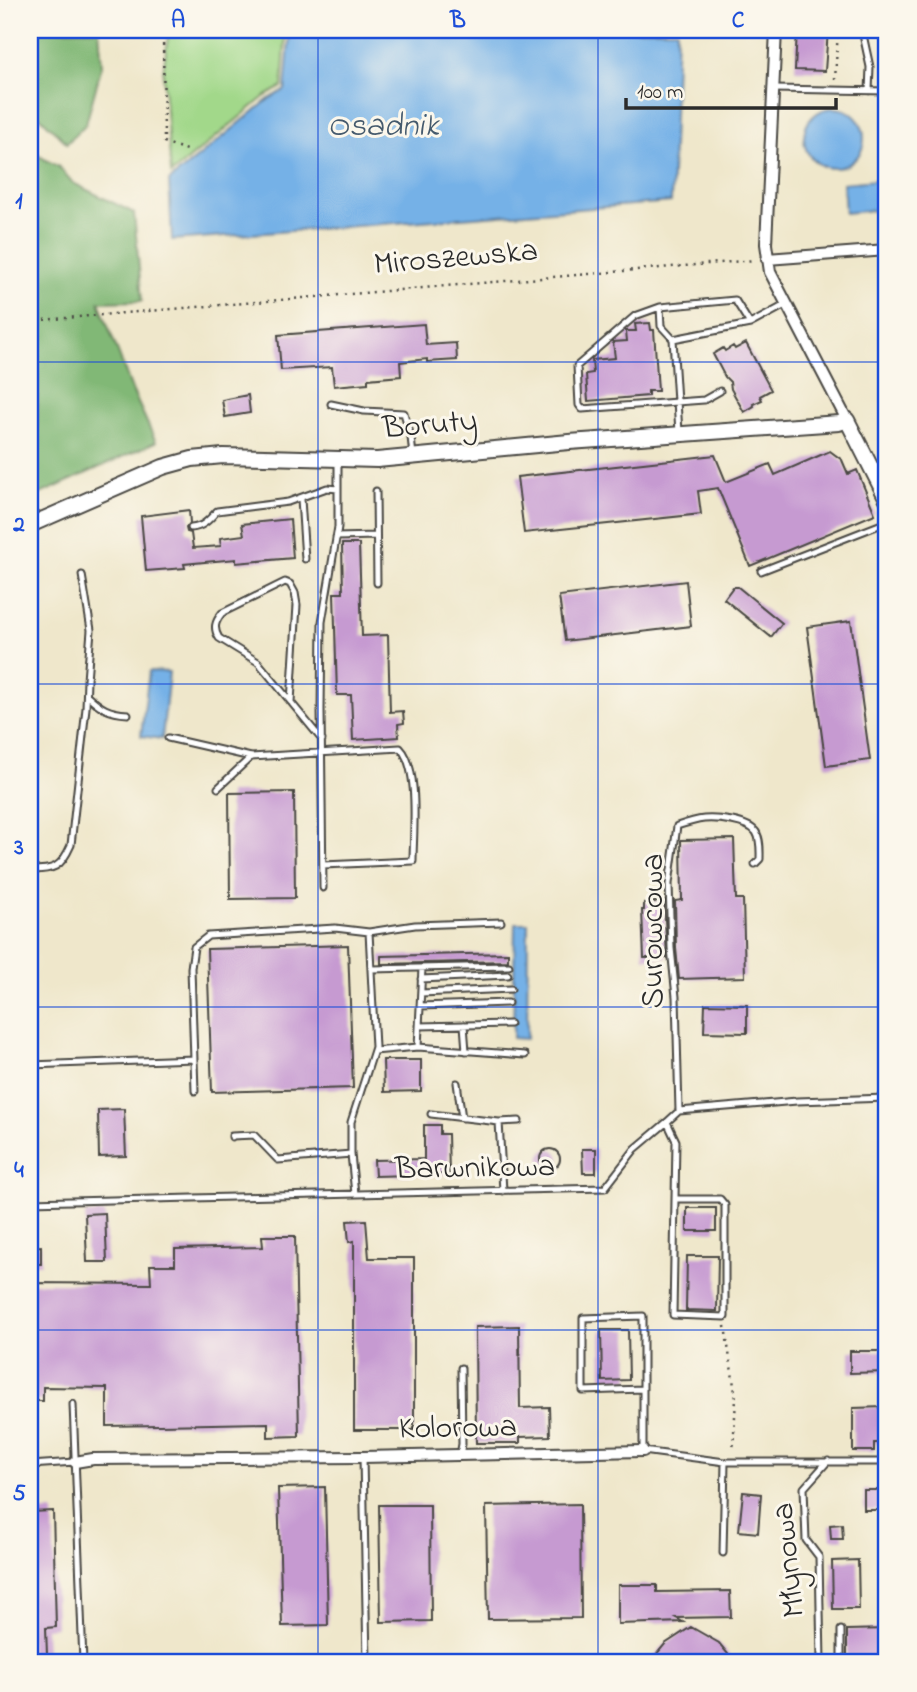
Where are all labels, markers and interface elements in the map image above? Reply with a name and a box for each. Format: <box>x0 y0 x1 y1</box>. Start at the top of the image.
text: A <box>171 5 185 38</box>
text: B <box>449 5 466 38</box>
text: C <box>732 5 745 38</box>
scale bar <box>626 66 836 110</box>
text: 100 m <box>637 78 683 108</box>
water label: Osadnik <box>327 103 440 151</box>
text: 1 <box>15 186 23 219</box>
street label: Miroszewska <box>372 228 540 290</box>
street label: Boruty <box>380 398 479 454</box>
text: 2 <box>12 509 25 542</box>
text: 3 <box>13 832 24 865</box>
street label: Surowcowa <box>631 853 678 1009</box>
street label: Barwnikowa <box>394 1144 555 1194</box>
text: 4 <box>14 1155 24 1188</box>
street label: Kolorowa <box>399 1404 517 1454</box>
text: 5 <box>12 1478 26 1511</box>
street label: Młynowa <box>761 1500 819 1620</box>

